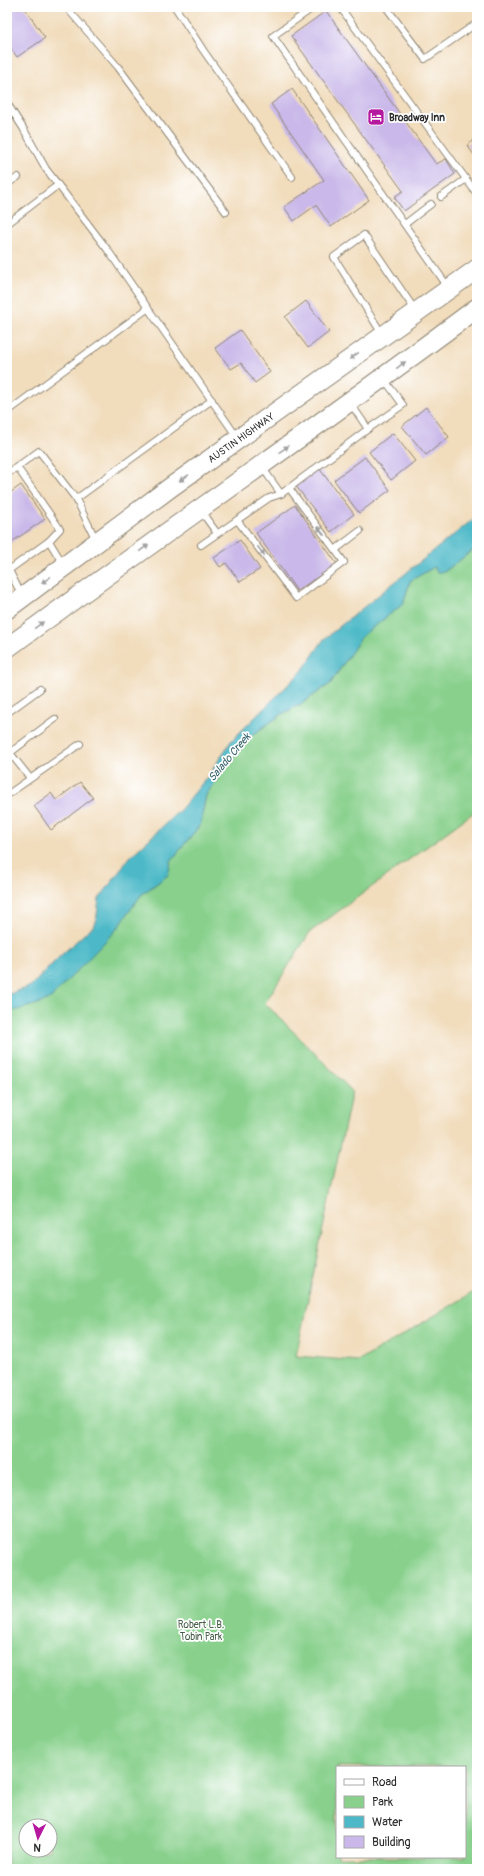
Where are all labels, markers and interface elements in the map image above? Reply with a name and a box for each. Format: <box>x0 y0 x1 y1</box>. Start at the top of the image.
hotel icon: Broadway Inn <box>366 107 386 127</box>
place label: Broadway Inn <box>389 112 445 124</box>
one-way arrow <box>348 352 359 361</box>
one-way arrow <box>396 361 406 369</box>
street label: AUSTIN HIGHWAY <box>206 410 277 466</box>
one-way arrow <box>279 445 289 453</box>
one-way arrow <box>179 474 190 482</box>
one-way arrow <box>317 525 325 536</box>
one-way arrow <box>138 544 149 552</box>
one-way arrow <box>256 546 264 556</box>
one-way arrow <box>41 576 51 584</box>
one-way arrow <box>33 621 44 629</box>
water label: Salado Creek <box>206 730 254 784</box>
park label: Robert L.B. Tobin Park <box>178 1619 224 1643</box>
legend <box>336 1766 466 1858</box>
text: Road <box>372 1775 397 1790</box>
text: Park <box>372 1795 393 1810</box>
text: Water <box>372 1815 403 1830</box>
north arrow <box>18 1818 58 1858</box>
text: Building <box>372 1835 411 1850</box>
text: N <box>32 1841 41 1854</box>

